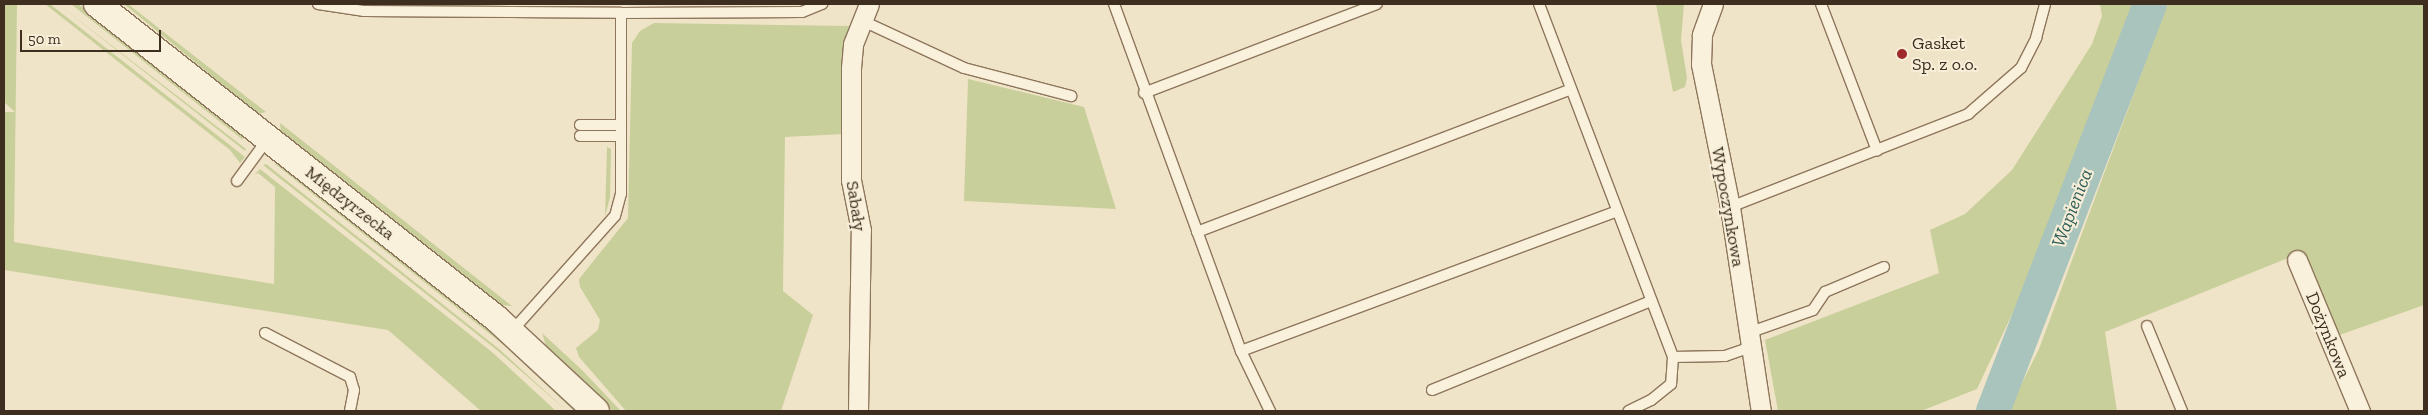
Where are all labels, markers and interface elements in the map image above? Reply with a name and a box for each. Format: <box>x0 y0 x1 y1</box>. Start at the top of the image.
scale bar <box>22 20 164 52</box>
text: 50 m <box>28 30 61 48</box>
place label: Gasket Sp. z o.o. <box>1912 33 1977 76</box>
marker: Gasket Sp. z o.o. <box>1896 48 1908 60</box>
street label: Wypoczynkowa <box>1707 145 1749 269</box>
street label: Międzyrzecka <box>301 161 399 245</box>
water label: Wapienica <box>2047 166 2097 250</box>
street label: Sabały <box>841 179 871 233</box>
street label: Dożynkowa <box>2301 289 2355 381</box>

